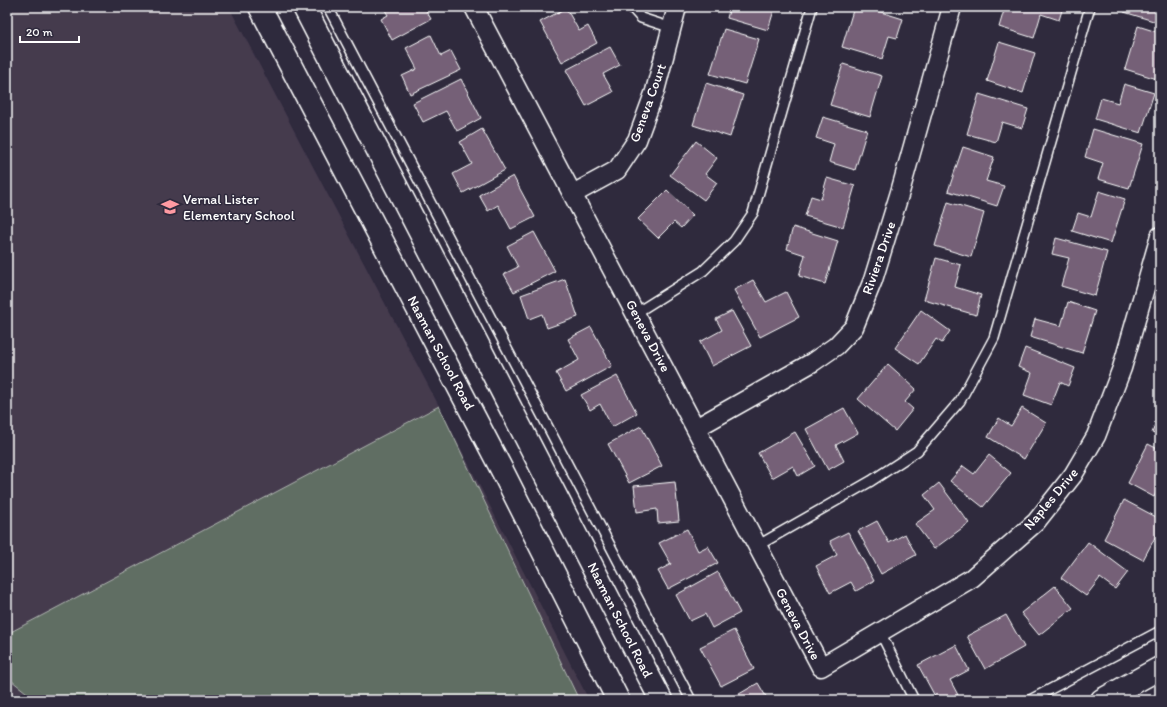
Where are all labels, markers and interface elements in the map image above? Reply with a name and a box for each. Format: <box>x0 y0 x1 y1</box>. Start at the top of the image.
scale bar <box>20 18 79 44</box>
text: 20 m <box>26 25 53 39</box>
street label: Geneva Court <box>626 61 670 145</box>
place label: Vernal Lister Elementary School <box>183 191 295 224</box>
school or university icon: Vernal Lister Elementary School <box>160 197 180 217</box>
street label: Riviera Drive <box>859 219 900 297</box>
street label: Naaman School Road <box>404 293 479 413</box>
street label: Geneva Drive <box>622 297 674 375</box>
street label: Naples Drive <box>1020 464 1082 533</box>
street label: Naaman School Road <box>584 560 657 681</box>
street label: Geneva Drive <box>772 585 824 663</box>

